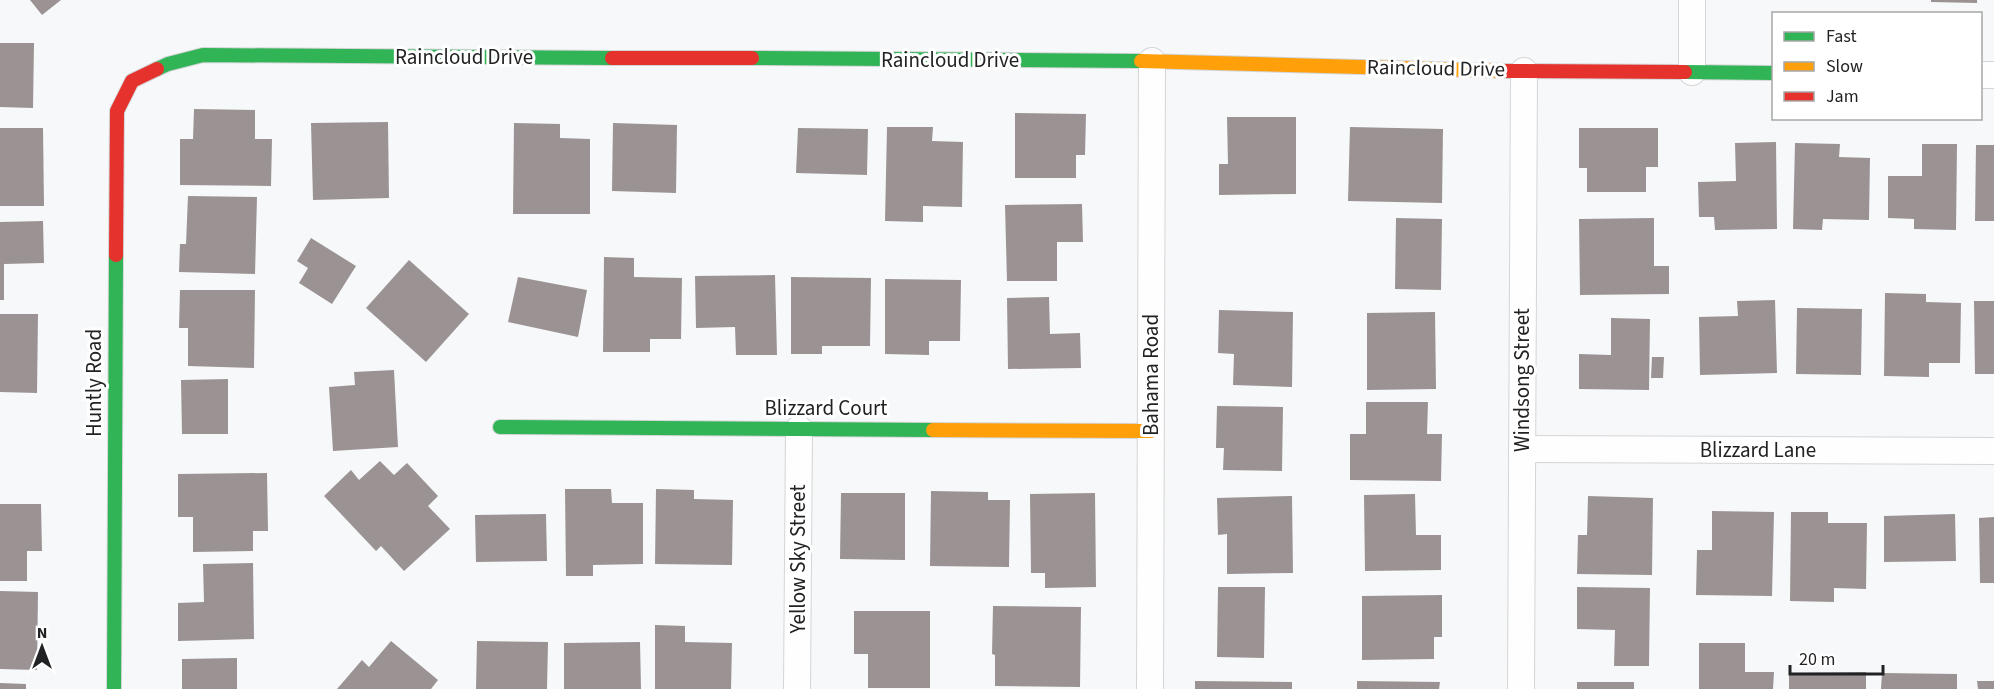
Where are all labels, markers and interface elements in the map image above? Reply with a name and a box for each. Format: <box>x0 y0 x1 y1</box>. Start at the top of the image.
legend <box>1772 12 1982 120</box>
text: Fast <box>1826 24 1857 49</box>
street label: Raincloud Drive <box>395 42 533 72</box>
street label: Raincloud Drive <box>881 45 1019 75</box>
street label: Raincloud Drive <box>1367 52 1505 84</box>
text: Slow <box>1826 54 1863 79</box>
text: Jam <box>1826 84 1859 109</box>
street label: Windsong Street <box>1507 308 1537 452</box>
street label: Bahama Road <box>1136 314 1166 436</box>
street label: Huntly Road <box>79 329 109 437</box>
street label: Blizzard Court <box>765 393 887 423</box>
street label: Blizzard Lane <box>1700 435 1816 465</box>
street label: Yellow Sky Street <box>783 484 813 635</box>
north arrow <box>12 617 72 677</box>
text: N <box>37 622 47 644</box>
scale bar <box>1790 638 1883 676</box>
text: 20 m <box>1799 647 1835 672</box>

